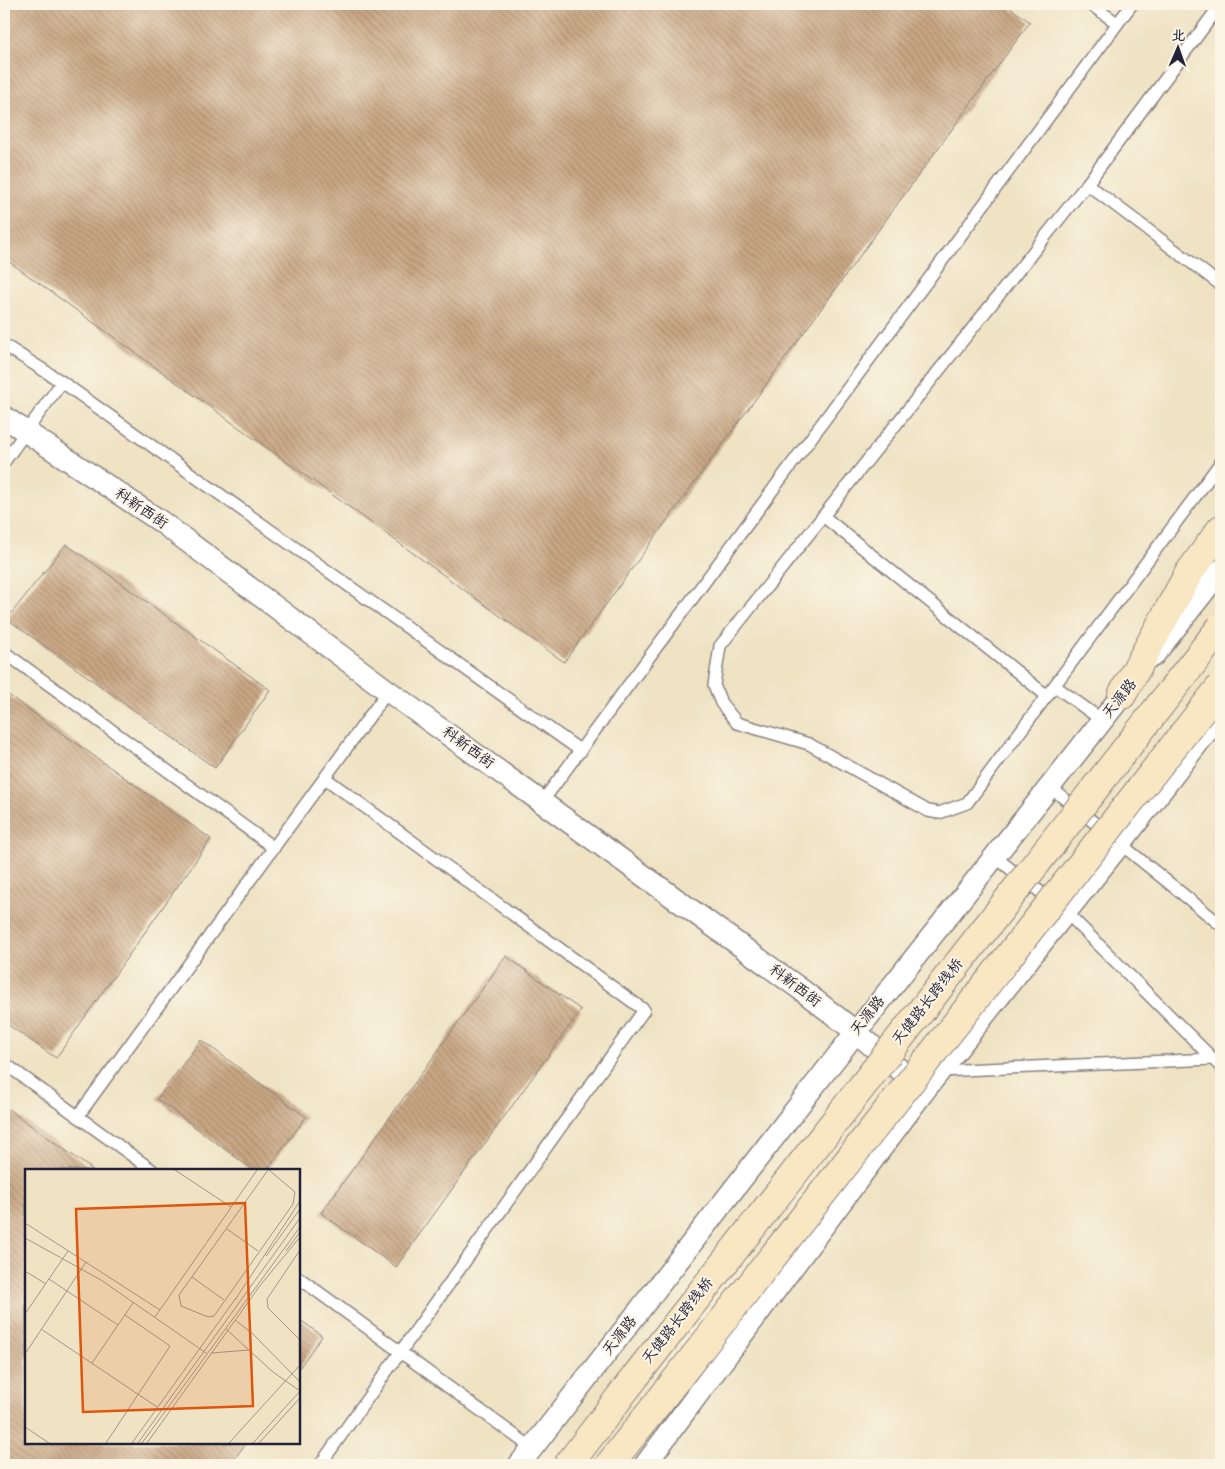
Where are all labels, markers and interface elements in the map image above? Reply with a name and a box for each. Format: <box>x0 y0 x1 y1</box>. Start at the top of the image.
north arrow <box>1152 22 1202 72</box>
text: 北 <box>1171 25 1186 47</box>
street label: 科新西街 <box>109 482 173 536</box>
street label: 天源路 <box>1097 674 1143 724</box>
street label: 科新西街 <box>437 721 499 775</box>
street label: 天健路长跨线桥 <box>886 953 970 1051</box>
street label: 科新西街 <box>764 958 826 1014</box>
street label: 天源路 <box>845 991 891 1041</box>
inset map <box>25 1169 300 1444</box>
street label: 天健路长跨线桥 <box>636 1272 720 1370</box>
street label: 天源路 <box>597 1311 643 1361</box>

